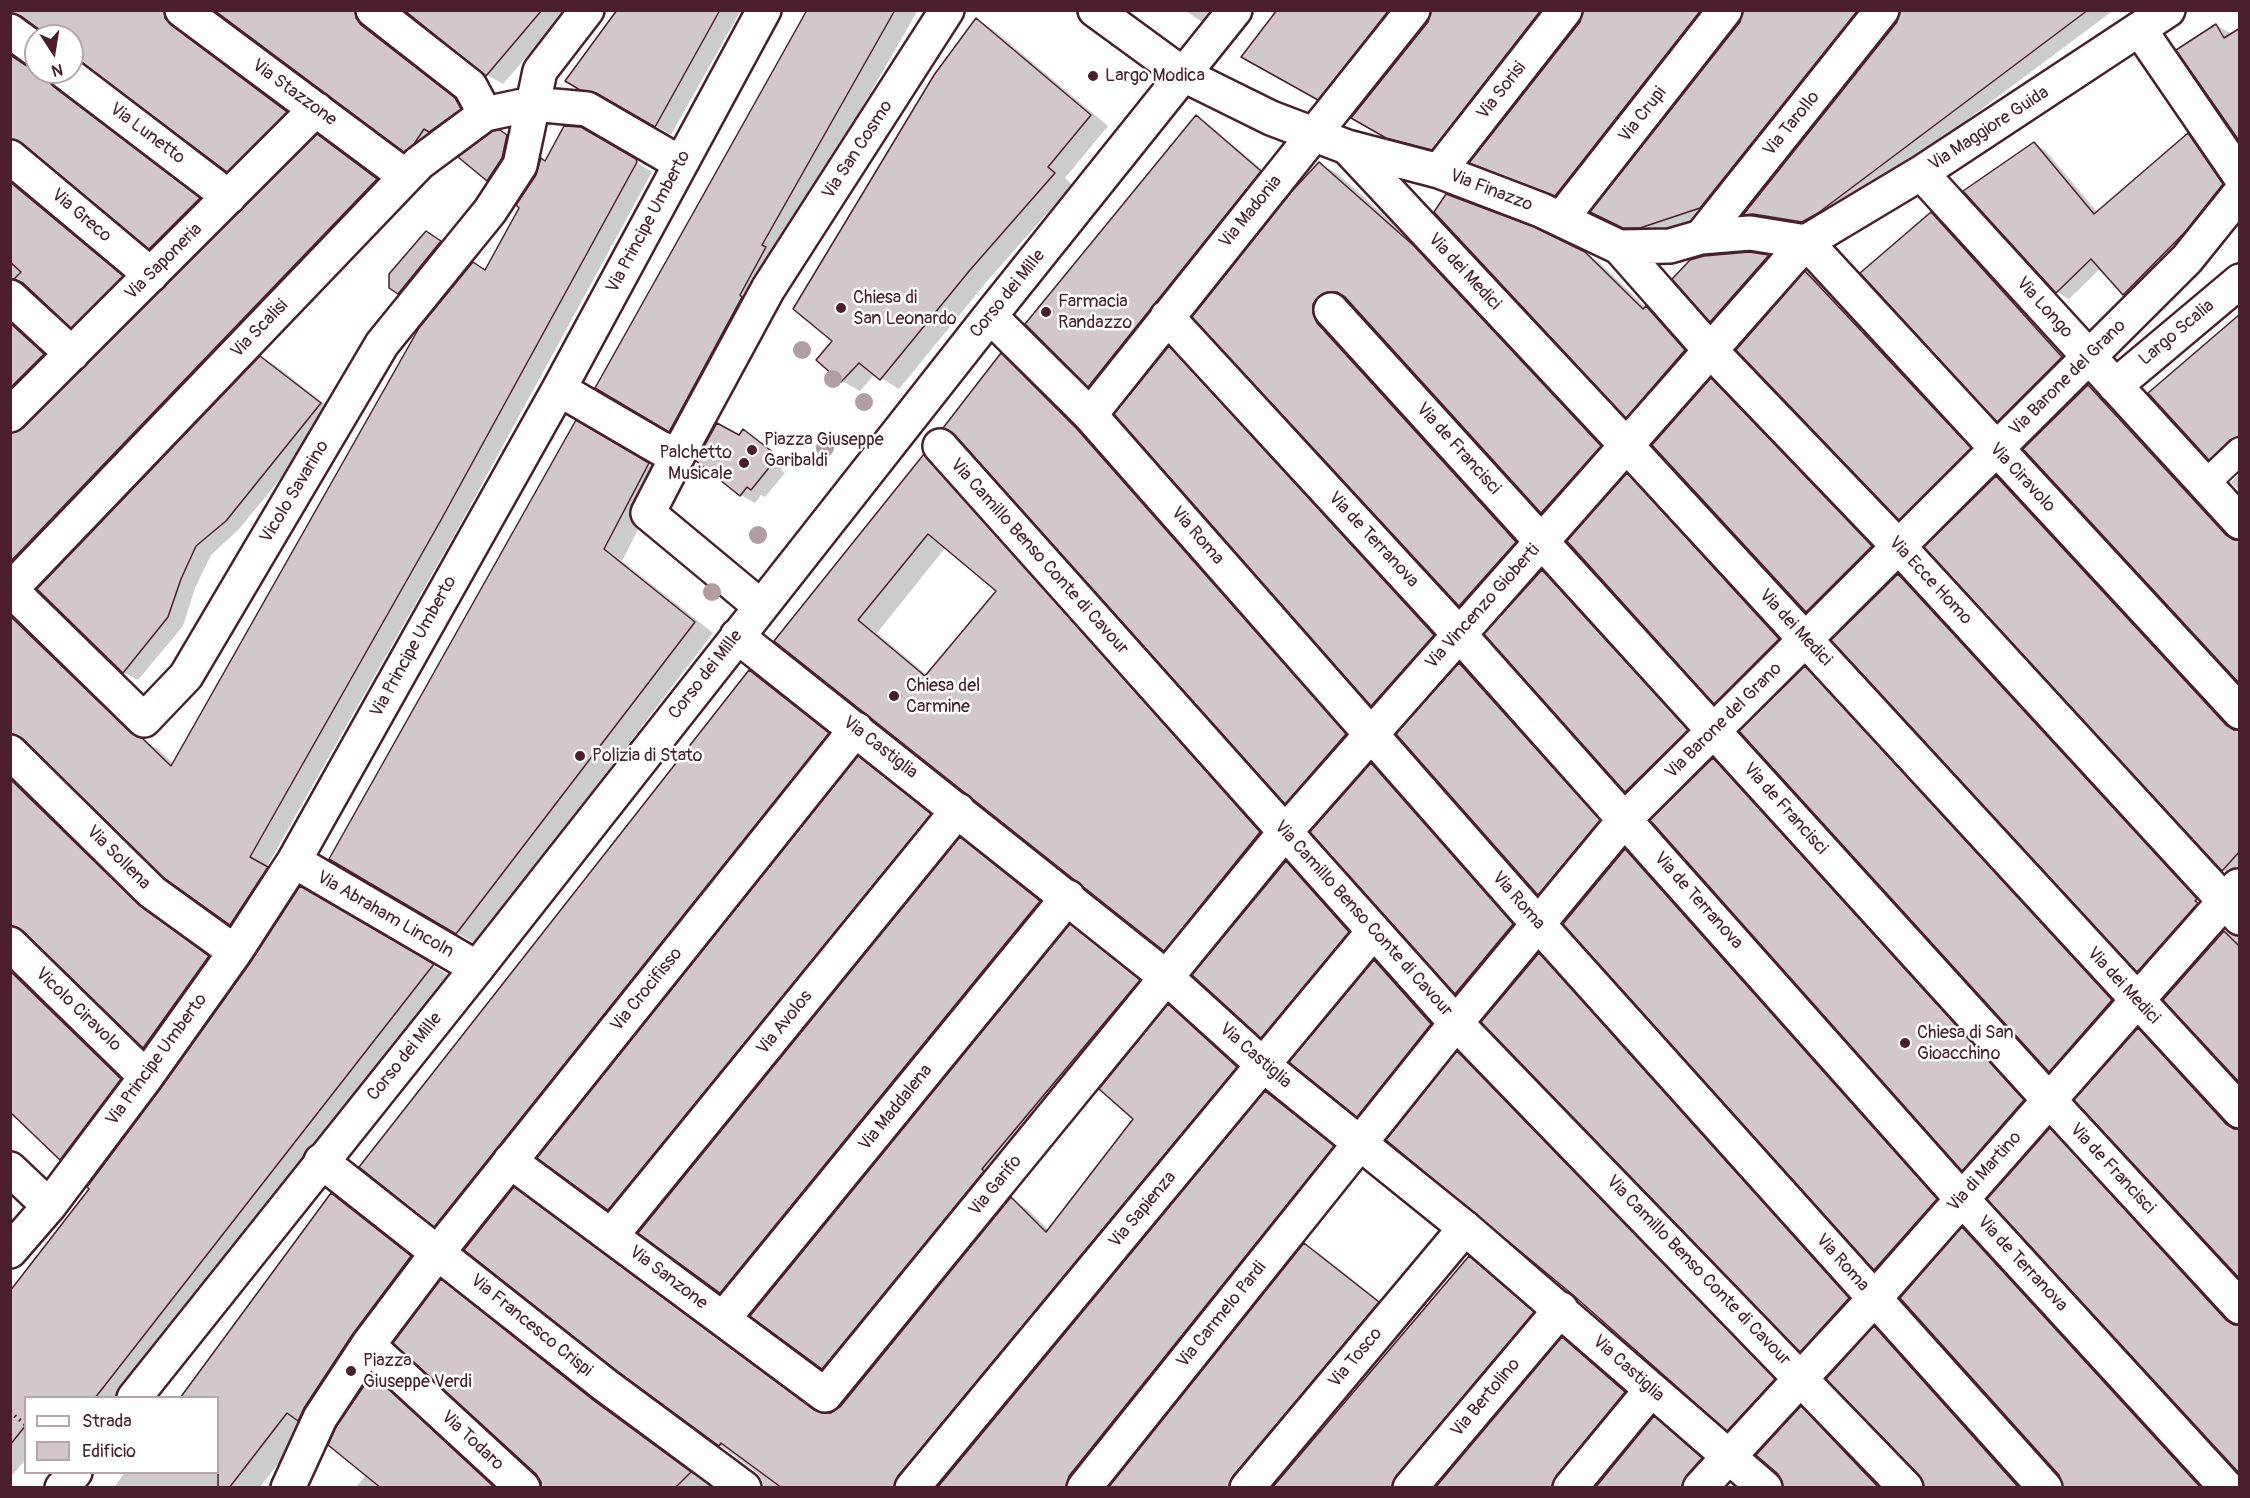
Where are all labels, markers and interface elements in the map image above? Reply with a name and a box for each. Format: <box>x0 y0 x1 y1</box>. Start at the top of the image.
north arrow <box>24 24 84 84</box>
street label: Via Stazzone <box>247 55 341 131</box>
street label: Via Sorisi <box>1473 58 1531 124</box>
text: N <box>50 59 65 81</box>
place label: Largo Modica <box>1105 65 1205 87</box>
marker: Largo Modica <box>1086 69 1100 83</box>
street label: Via Maggiore Guida <box>1925 82 2053 176</box>
street label: Via Crupi <box>1615 83 1671 147</box>
street label: Via Tarollo <box>1759 87 1825 161</box>
street label: Via San Cosmo <box>818 97 898 203</box>
street label: Via Lunetto <box>105 99 189 169</box>
street label: Via Principe Umberto <box>602 147 696 297</box>
street label: Via Finazzo <box>1446 165 1536 217</box>
street label: Via Madonia <box>1215 171 1287 253</box>
street label: Via Greco <box>47 185 115 247</box>
street label: Via Saponeria <box>121 219 207 305</box>
street label: Via dei Medici <box>1423 229 1505 315</box>
street label: Corso dei Mille <box>966 245 1050 343</box>
street label: Via Longo <box>2011 273 2077 343</box>
place label: Chiesa di San Leonardo <box>853 287 957 330</box>
place label: Farmacia Randazzo <box>1058 291 1132 334</box>
street label: Via Scalisi <box>227 295 293 363</box>
street label: Largo Scalia <box>2135 295 2219 371</box>
marker: Chiesa di San Leonardo <box>834 301 848 315</box>
marker: Farmacia Randazzo <box>1039 305 1053 319</box>
street label: Via Barone del Grano <box>2005 315 2131 441</box>
street label: Via de Francisci <box>1411 399 1505 499</box>
place label: Piazza Giuseppe Garibaldi <box>764 429 884 472</box>
street label: Vicolo Savarino <box>256 437 334 547</box>
street label: Via Ciravolo <box>1984 439 2060 517</box>
place label: Palchetto Musicale <box>659 442 732 484</box>
marker: Piazza Giuseppe Garibaldi <box>745 443 759 457</box>
street label: Via Camillo Benso Conte di Cavour <box>945 454 1133 660</box>
marker: Palchetto Musicale <box>737 456 751 470</box>
street label: Via de Terranova <box>1323 488 1423 592</box>
street label: Via Roma <box>1166 502 1228 570</box>
street label: Via Ecce Homo <box>1884 532 1976 630</box>
street label: Via Vincenzo Gioberti <box>1421 540 1545 674</box>
street label: Via Principe Umberto <box>366 573 462 721</box>
street label: Via dei Medici <box>1754 585 1836 671</box>
street label: Corso dei Mille <box>664 626 748 724</box>
street label: Via Barone del Grano <box>1661 658 1787 784</box>
place label: Chiesa del Carmine <box>906 675 980 718</box>
marker: Chiesa del Carmine <box>887 689 901 703</box>
street label: Via Castiglia <box>838 712 922 784</box>
place label: Polizia di Stato <box>592 745 702 767</box>
marker: Polizia di Stato <box>573 749 587 763</box>
street label: Via de Francisci <box>1738 759 1832 859</box>
street label: Via Camillo Benso Conte di Cavour <box>1269 816 1457 1022</box>
street label: Via Sollena <box>81 821 155 895</box>
street label: Via de Terranova <box>1649 848 1747 954</box>
street label: Via Abraham Lincoln <box>313 867 457 963</box>
street label: Via Roma <box>1487 867 1549 935</box>
street label: Via dei Medici <box>2082 943 2164 1029</box>
street label: Via Crocifisso <box>607 944 687 1036</box>
street label: Vicolo Ciravolo <box>30 964 126 1056</box>
street label: Via Avolos <box>752 986 818 1060</box>
street label: Via Principe Umberto <box>102 990 212 1130</box>
street label: Corso dei Mille <box>363 1008 447 1106</box>
street label: Via Castiglia <box>1214 1019 1296 1093</box>
place label: Chiesa di San Gioacchino <box>1917 1022 2014 1064</box>
marker: Chiesa di San Gioacchino <box>1898 1036 1912 1050</box>
street label: Via Maddalena <box>855 1060 937 1156</box>
street label: Via de Francisci <box>2065 1119 2159 1219</box>
street label: Via di Martino <box>1943 1127 2027 1217</box>
street label: Via Garifo <box>965 1151 1027 1221</box>
street label: Via Sapienza <box>1105 1167 1181 1253</box>
street label: Via Camillo Benso Conte di Cavour <box>1601 1171 1795 1371</box>
street label: Via de Terranova <box>1972 1212 2072 1316</box>
street label: Via Roma <box>1810 1230 1874 1296</box>
street label: Via Sanzone <box>624 1241 712 1315</box>
street label: Via Carmelo Pardi <box>1173 1257 1271 1373</box>
street label: Via Francesco Crispi <box>466 1270 596 1382</box>
street label: Via Tosco <box>1325 1323 1387 1393</box>
street label: Via Castiglia <box>1588 1331 1668 1407</box>
place label: Piazza Giuseppe Verdi <box>363 1350 472 1392</box>
street label: Via Bertolino <box>1447 1354 1525 1442</box>
marker: Piazza Giuseppe Verdi <box>344 1364 358 1378</box>
legend <box>24 1396 219 1474</box>
street label: Via Todaro <box>436 1406 508 1476</box>
text: Strada <box>82 1410 132 1433</box>
text: Edificio <box>82 1440 136 1463</box>

